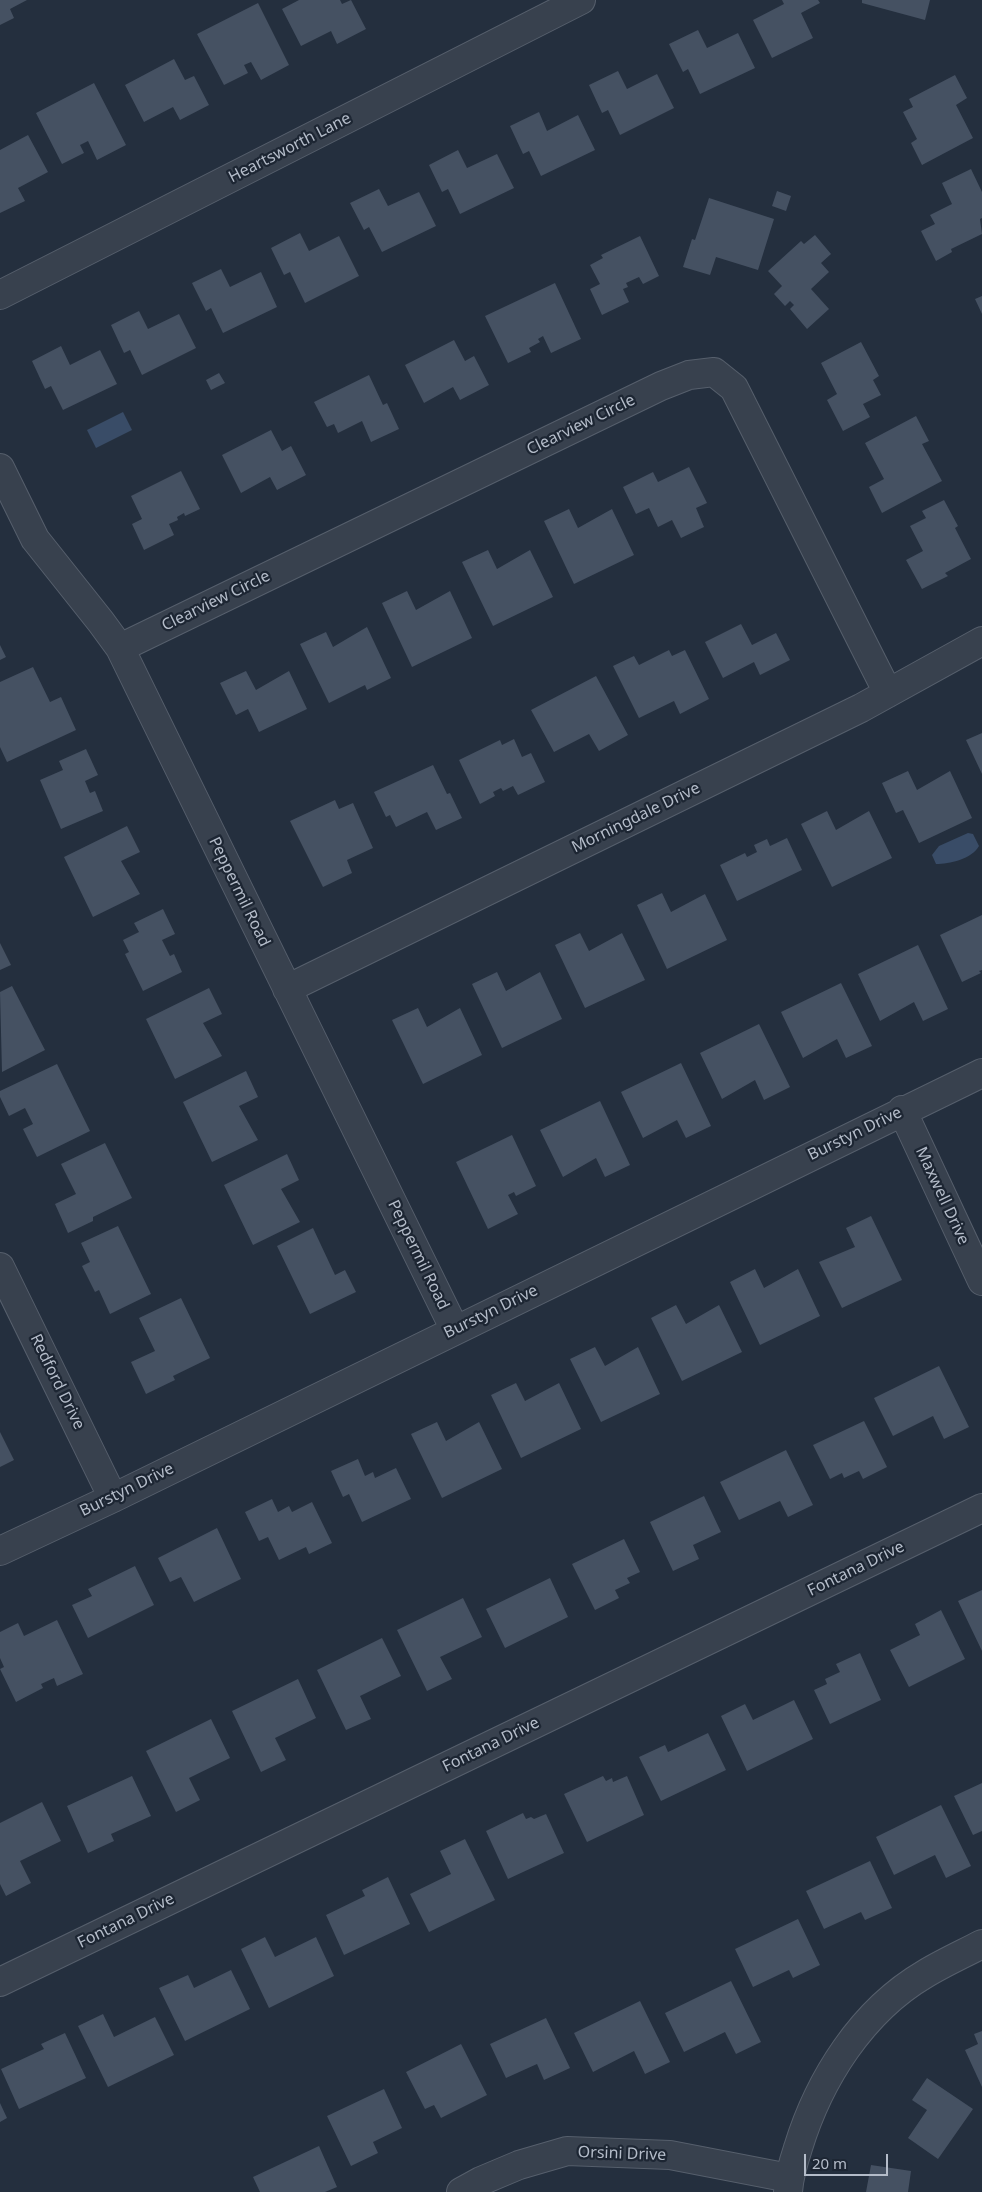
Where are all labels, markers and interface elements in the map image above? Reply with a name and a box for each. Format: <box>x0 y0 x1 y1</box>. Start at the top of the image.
street label: Heartsworth Lane <box>226 109 354 187</box>
street label: Clearview Circle <box>524 391 638 459</box>
street label: Clearview Circle <box>159 567 273 635</box>
street label: Morningdale Drive <box>569 779 703 857</box>
street label: Peppermil Road <box>204 834 274 950</box>
street label: Burstyn Drive <box>805 1103 905 1165</box>
street label: Maxwell Drive <box>911 1144 973 1248</box>
street label: Peppermil Road <box>383 1197 453 1313</box>
street label: Burstyn Drive <box>441 1281 541 1343</box>
street label: Redford Drive <box>26 1331 88 1433</box>
street label: Burstyn Drive <box>77 1459 177 1521</box>
street label: Fontana Drive <box>805 1537 907 1601</box>
street label: Fontana Drive <box>440 1713 542 1777</box>
street label: Fontana Drive <box>75 1889 177 1953</box>
street label: Orsini Drive <box>577 2143 667 2165</box>
scale bar <box>807 2144 891 2176</box>
text: 20 m <box>812 2153 847 2173</box>

